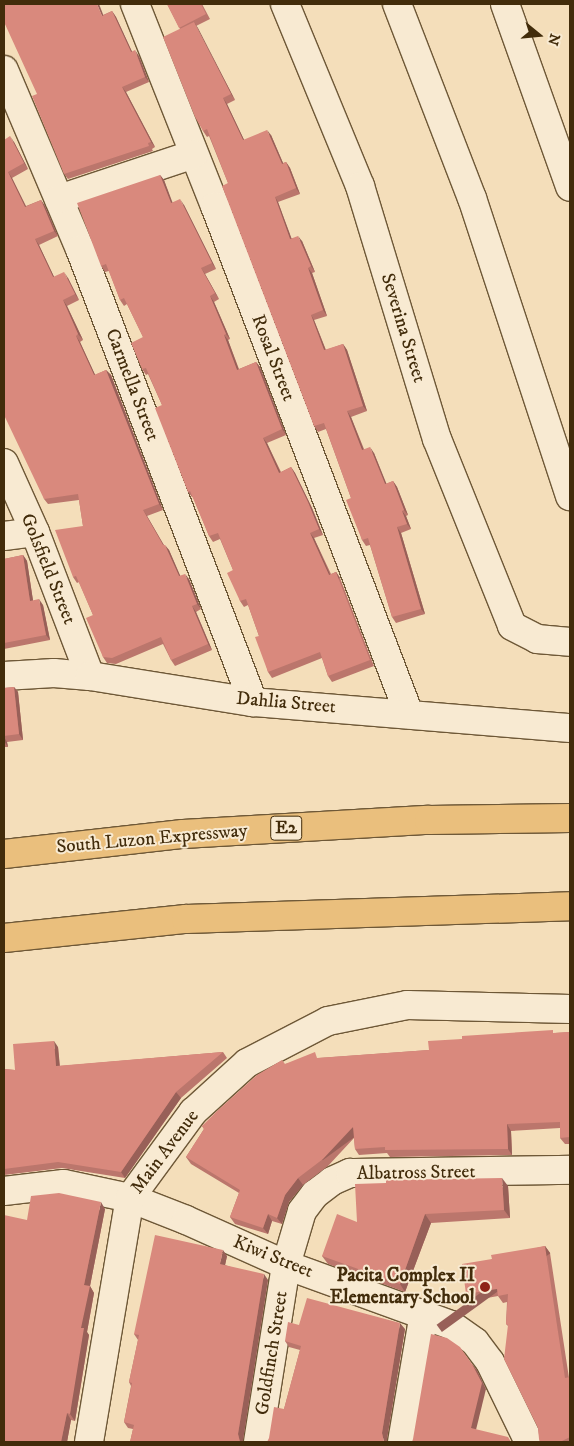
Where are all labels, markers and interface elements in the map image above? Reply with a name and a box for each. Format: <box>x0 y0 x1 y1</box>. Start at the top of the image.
north arrow <box>514 10 564 60</box>
text: N <box>543 31 564 48</box>
street label: Severina Street <box>376 271 430 385</box>
street label: Rosal Street <box>246 311 300 405</box>
street label: Carmella Street <box>100 326 164 444</box>
street label: Golsfield Street <box>15 510 81 628</box>
street label: Dahlia Street <box>235 687 337 719</box>
road number: E2 <box>270 812 302 844</box>
street label: South Luzon Expressway <box>55 819 249 859</box>
street label: Main Avenue <box>126 1106 204 1198</box>
street label: Albatross Street <box>356 1161 476 1185</box>
street label: Kiwi Street <box>230 1231 316 1283</box>
place label: Pacita Complex II Elementary School <box>330 1265 475 1309</box>
marker: Pacita Complex II Elementary School <box>479 1281 491 1293</box>
street label: Goldfinch Street <box>251 1289 293 1417</box>

